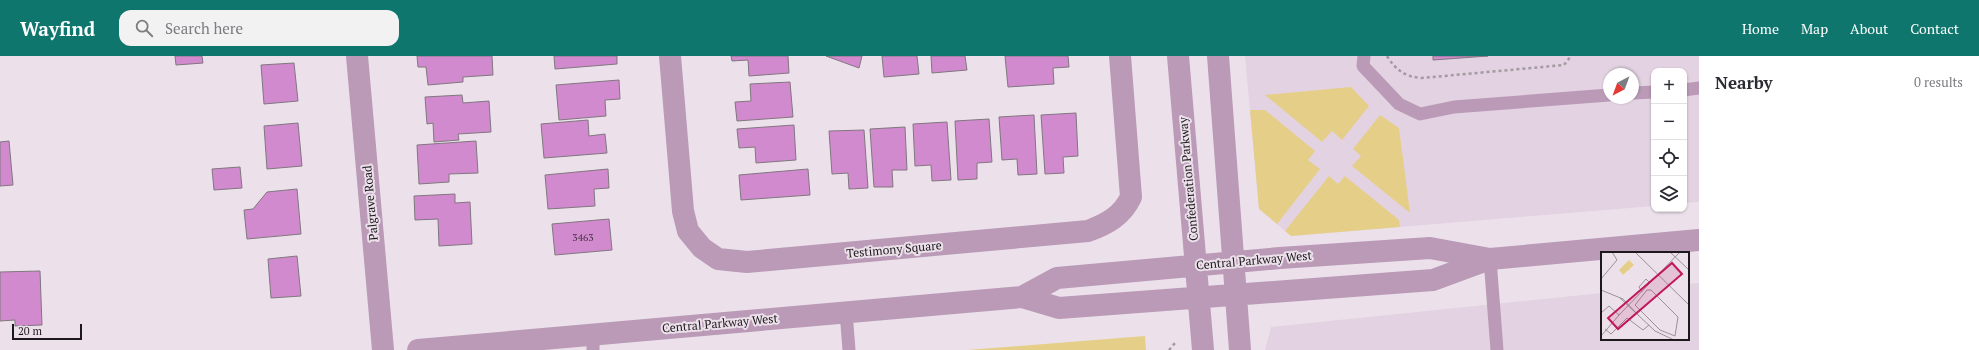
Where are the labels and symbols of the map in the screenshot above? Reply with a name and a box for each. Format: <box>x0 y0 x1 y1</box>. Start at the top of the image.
north arrow <box>1603 68 1639 104</box>
street label: Confederation Parkway <box>1175 116 1201 241</box>
street label: Palgrave Road <box>359 164 381 241</box>
house number: 3463 <box>572 231 594 244</box>
street label: Testimony Square <box>846 237 942 261</box>
street label: Central Parkway West <box>1196 247 1313 273</box>
inset map <box>1601 252 1689 340</box>
street label: Central Parkway West <box>662 310 779 336</box>
scale bar <box>12 322 82 341</box>

